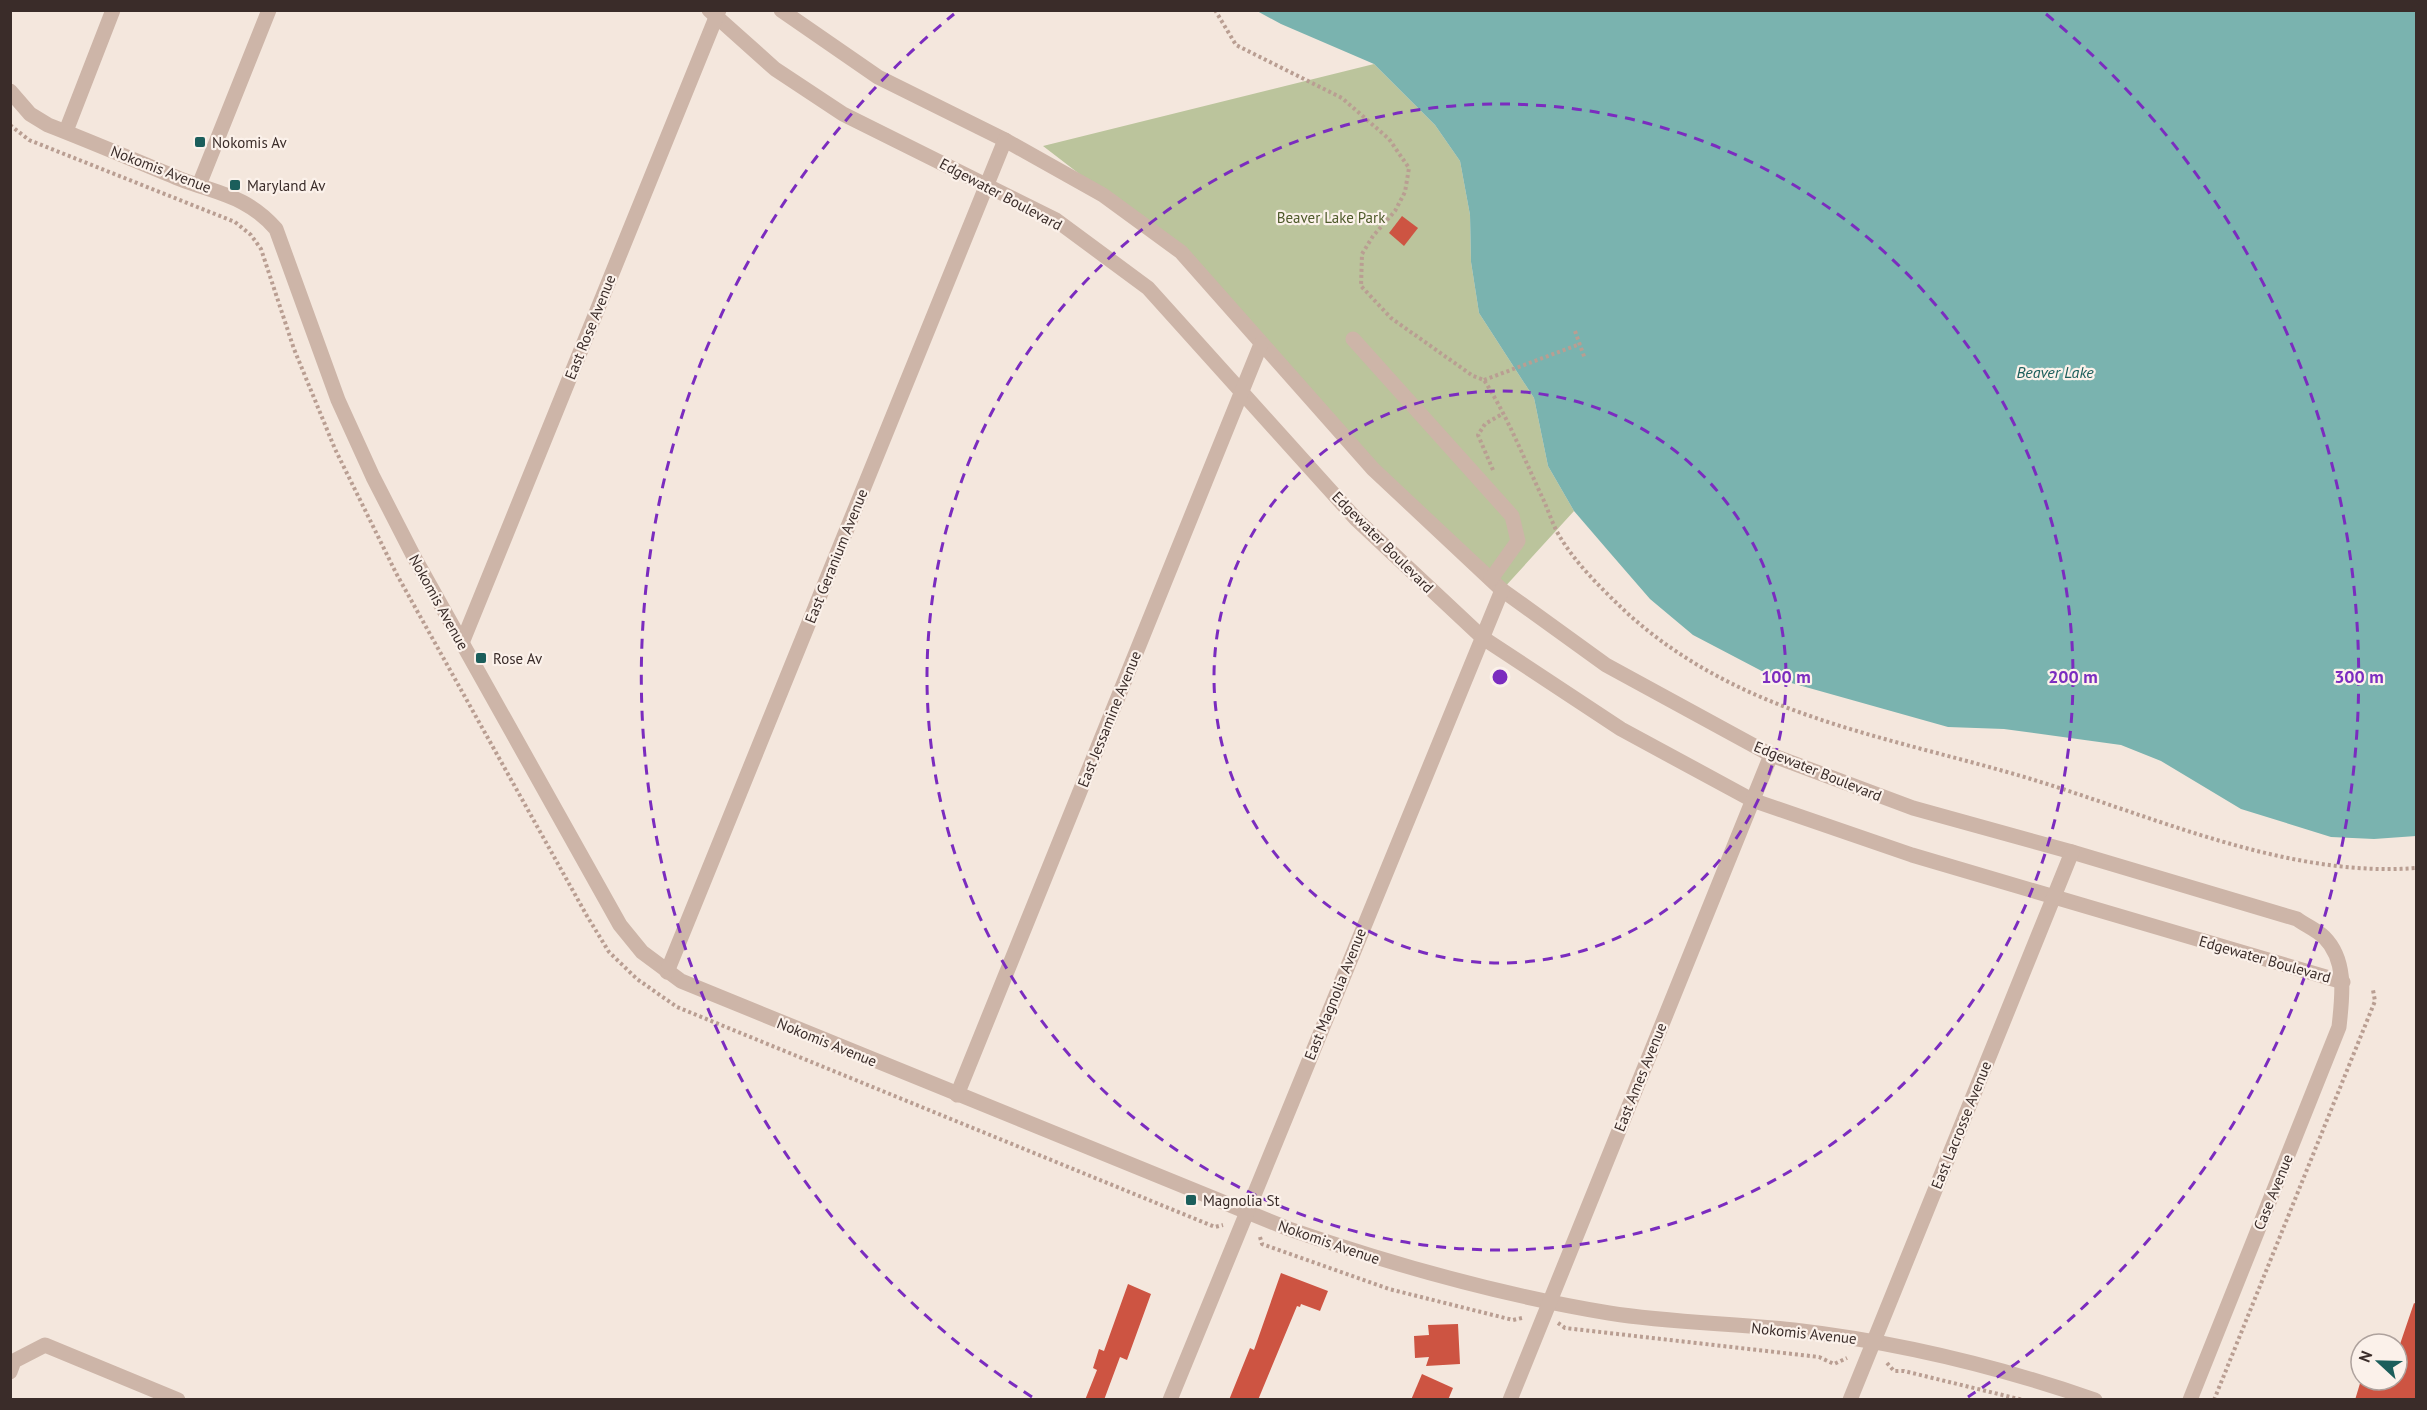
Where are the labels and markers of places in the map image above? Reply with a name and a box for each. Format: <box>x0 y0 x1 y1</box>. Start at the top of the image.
place label: Nokomis Av <box>212 133 287 152</box>
marker: Nokomis Av <box>193 135 207 149</box>
place label: Maryland Av <box>247 176 326 195</box>
marker: Maryland Av <box>228 178 242 192</box>
place label: Rose Av <box>493 649 543 668</box>
marker: Rose Av <box>474 651 488 665</box>
centre of rings <box>1490 667 1510 687</box>
place label: Magnolia St <box>1203 1191 1280 1210</box>
marker: Magnolia St <box>1184 1193 1198 1207</box>

